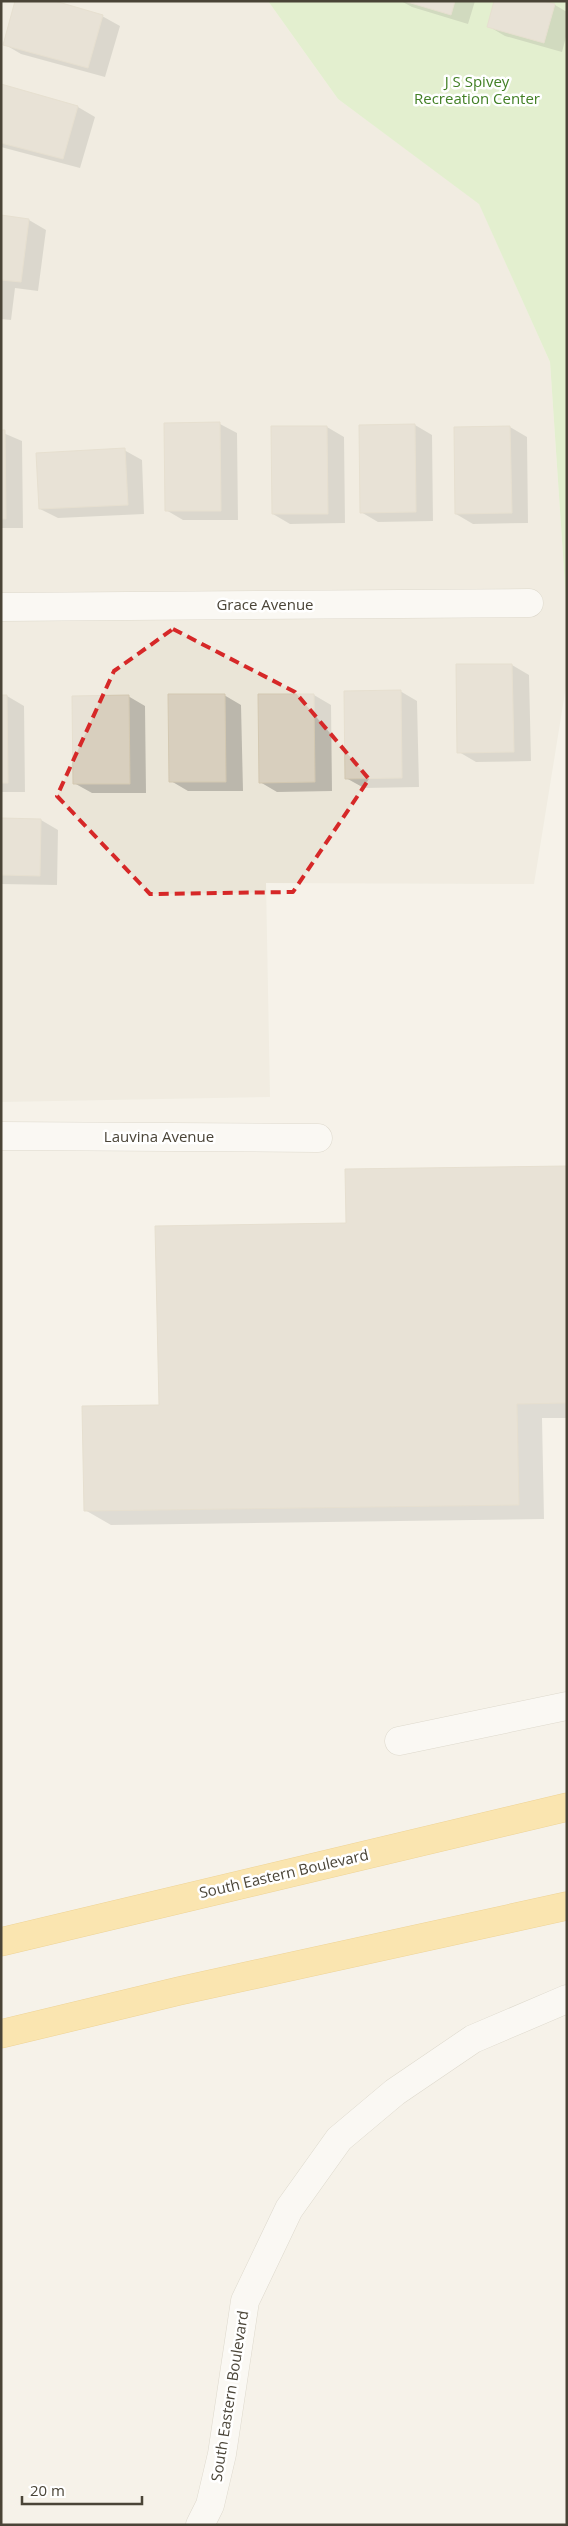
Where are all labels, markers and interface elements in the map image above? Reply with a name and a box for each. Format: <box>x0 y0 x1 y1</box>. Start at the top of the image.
park label: J S Spivey Recreation Center <box>414 71 540 108</box>
street label: Grace Avenue <box>216 594 314 614</box>
street label: Lauvina Avenue <box>104 1126 214 1146</box>
street label: South Eastern Boulevard <box>197 1844 370 1902</box>
street label: South Eastern Boulevard <box>206 2309 252 2483</box>
scale bar <box>22 2474 142 2506</box>
text: 20 m <box>30 2480 65 2500</box>

